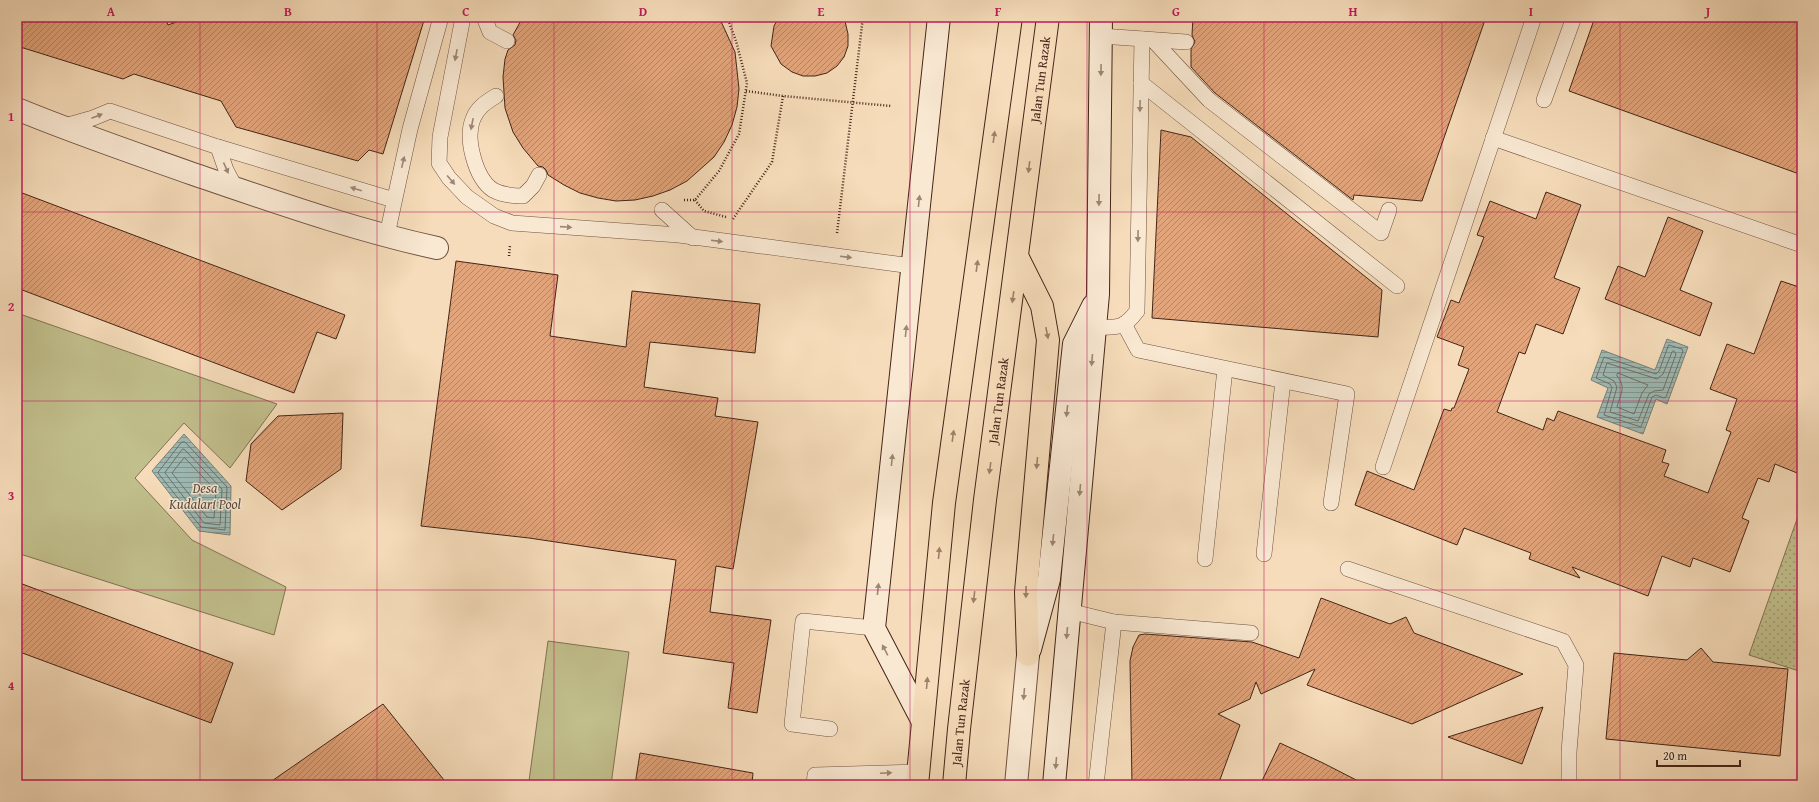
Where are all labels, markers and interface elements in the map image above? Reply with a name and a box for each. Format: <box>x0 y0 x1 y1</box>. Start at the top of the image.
text: A <box>107 2 116 21</box>
text: B <box>284 2 292 21</box>
text: C <box>462 2 470 21</box>
text: D <box>639 2 647 21</box>
text: E <box>818 2 825 21</box>
text: F <box>995 2 1002 21</box>
text: G <box>1172 2 1180 21</box>
text: H <box>1348 2 1358 21</box>
text: I <box>1529 2 1533 21</box>
text: J <box>1704 2 1711 21</box>
street label: Jalan Tun Razak <box>1025 35 1055 126</box>
one-way arrow <box>453 49 459 61</box>
one-way arrow <box>1098 64 1104 77</box>
one-way arrow <box>1137 100 1143 113</box>
text: 1 <box>8 107 14 126</box>
one-way arrow <box>92 113 104 119</box>
one-way arrow <box>469 118 475 130</box>
one-way arrow <box>991 131 997 143</box>
one-way arrow <box>400 156 406 169</box>
one-way arrow <box>1026 161 1033 173</box>
one-way arrow <box>223 163 229 174</box>
one-way arrow <box>447 174 456 185</box>
one-way arrow <box>350 186 362 192</box>
one-way arrow <box>1096 194 1102 207</box>
one-way arrow <box>916 195 923 207</box>
one-way arrow <box>560 223 572 230</box>
one-way arrow <box>1135 230 1141 243</box>
one-way arrow <box>711 237 724 244</box>
one-way arrow <box>840 254 852 260</box>
one-way arrow <box>974 260 980 272</box>
one-way arrow <box>1010 291 1016 303</box>
text: 2 <box>8 297 15 316</box>
one-way arrow <box>903 325 909 337</box>
one-way arrow <box>1044 327 1050 339</box>
one-way arrow <box>1089 354 1096 366</box>
street label: Jalan Tun Razak <box>983 356 1014 447</box>
one-way arrow <box>1063 405 1070 417</box>
one-way arrow <box>950 430 956 442</box>
one-way arrow <box>888 454 895 466</box>
one-way arrow <box>1034 457 1041 469</box>
one-way arrow <box>987 462 993 474</box>
water label: Desa Kudalari Pool <box>168 478 241 514</box>
one-way arrow <box>1077 484 1084 496</box>
text: 3 <box>8 486 14 505</box>
one-way arrow <box>1050 534 1056 546</box>
one-way arrow <box>936 547 942 559</box>
one-way arrow <box>874 583 881 595</box>
one-way arrow <box>1023 586 1029 599</box>
one-way arrow <box>971 591 977 603</box>
one-way arrow <box>1064 627 1071 639</box>
one-way arrow <box>882 644 889 656</box>
text: 4 <box>8 676 15 695</box>
one-way arrow <box>924 677 930 689</box>
street label: Jalan Tun Razak <box>947 678 975 768</box>
one-way arrow <box>1021 688 1028 700</box>
scale bar <box>1657 742 1740 768</box>
text: 20 m <box>1663 747 1687 764</box>
one-way arrow <box>1052 757 1059 769</box>
one-way arrow <box>880 770 893 776</box>

